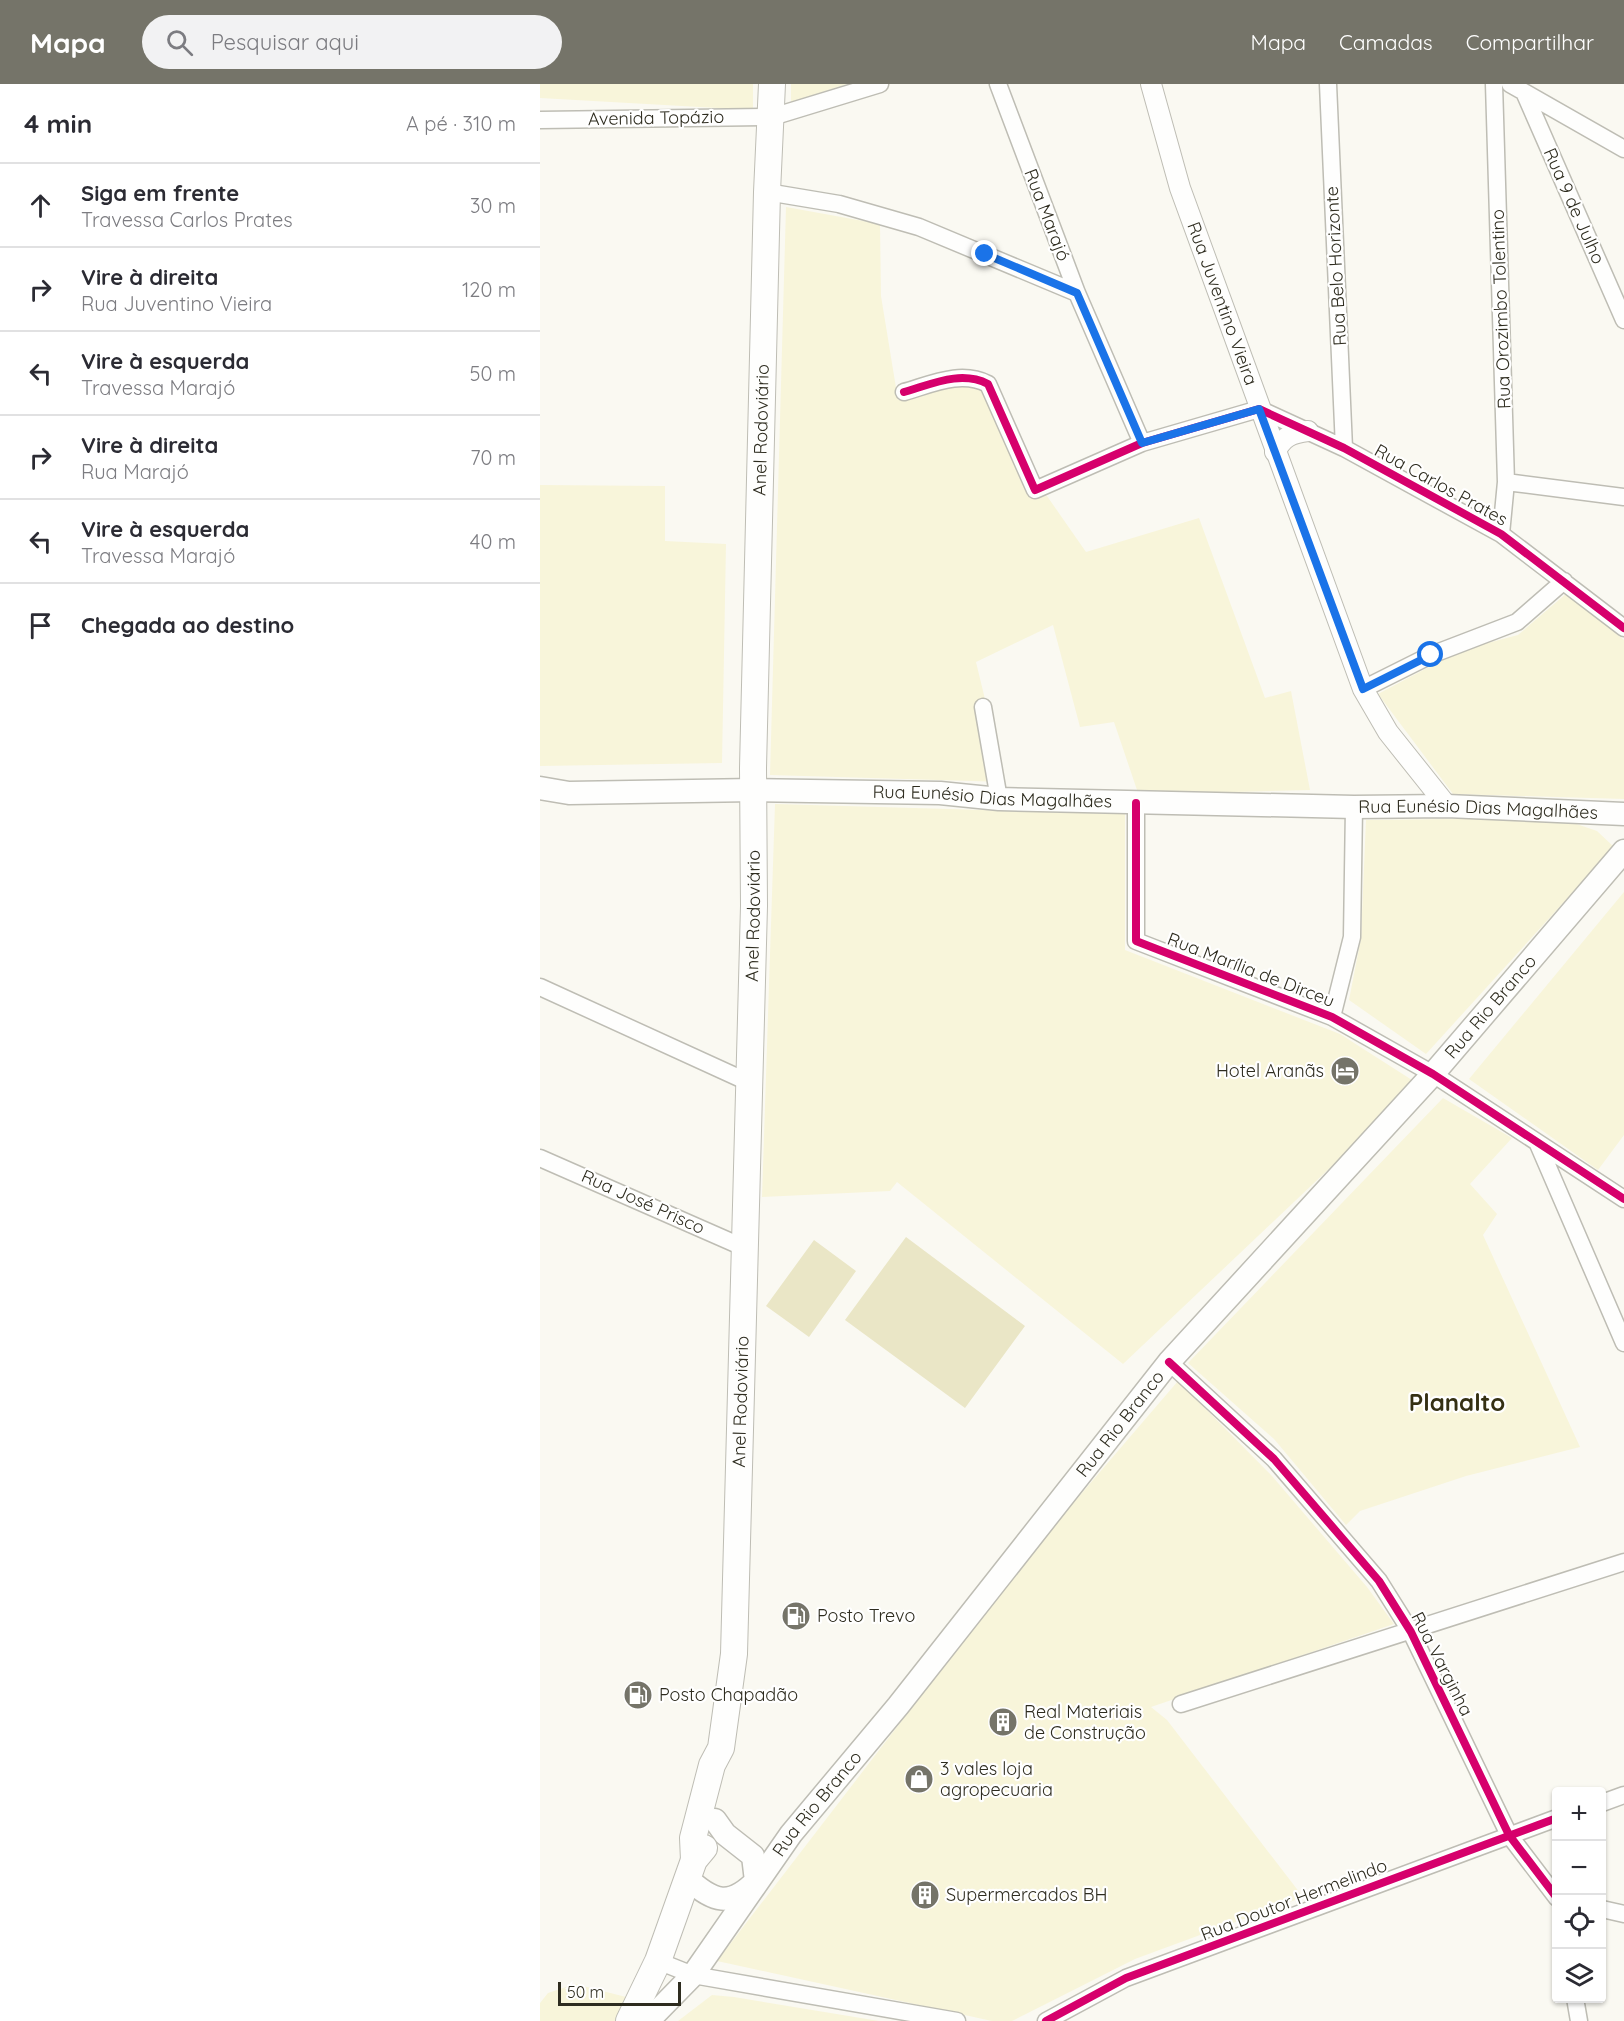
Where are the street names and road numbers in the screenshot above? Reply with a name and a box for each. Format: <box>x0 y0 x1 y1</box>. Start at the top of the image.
street label: Avenida Topázio <box>588 105 724 130</box>
street label: Rua 9 de Julho <box>1539 144 1610 267</box>
street label: Rua Marajó <box>1019 165 1076 264</box>
street label: Rua Belo Horizonte <box>1320 185 1351 347</box>
street label: Rua Orozimbo Tolentino <box>1486 209 1515 409</box>
street label: Rua Juventino Vieira <box>1182 219 1263 388</box>
street label: Anel Rodoviário <box>748 364 774 496</box>
street label: Rua Carlos Prates <box>1371 438 1512 531</box>
street label: Rua Eunésio Dias Magalhães <box>872 780 1112 813</box>
street label: Rua Eunésio Dias Magalhães <box>1358 794 1598 824</box>
street label: Anel Rodoviário <box>740 850 765 982</box>
street label: Rua Marília de Dirceu <box>1164 927 1338 1012</box>
street label: Rua Rio Branco <box>1439 950 1541 1063</box>
street label: Rua José Prisco <box>578 1164 709 1239</box>
street label: Anel Rodoviário <box>727 1335 754 1468</box>
street label: Rua Rio Branco <box>1071 1366 1169 1482</box>
street label: Rua Varginha <box>1406 1608 1479 1720</box>
street label: Rua Rio Branco <box>767 1746 867 1861</box>
street label: Rua Doutor Hermelindo <box>1197 1853 1390 1946</box>

